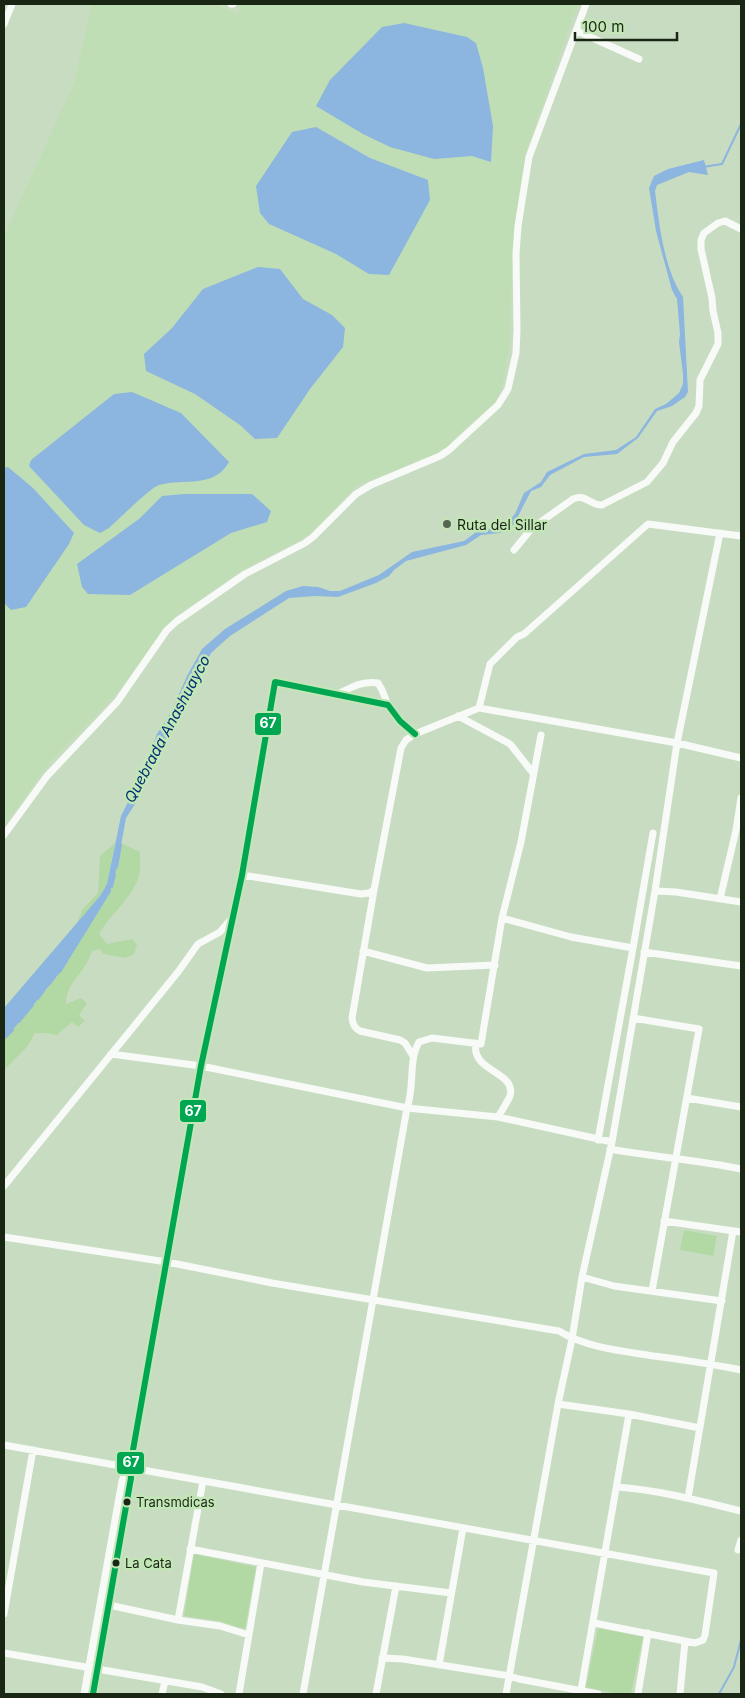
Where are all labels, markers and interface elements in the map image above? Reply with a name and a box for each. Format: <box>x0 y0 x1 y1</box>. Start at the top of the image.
scale bar <box>575 10 678 42</box>
text: 100 m <box>582 17 624 36</box>
place label: Ruta del Sillar <box>457 516 547 533</box>
marker: Ruta del Sillar <box>441 518 453 530</box>
water label: Quebrada Anashuayco <box>120 652 214 806</box>
line badge: 67 <box>254 712 282 736</box>
text: 67 <box>259 714 277 731</box>
line badge: 67 <box>179 1099 207 1123</box>
text: 67 <box>184 1102 202 1119</box>
line badge: 67 <box>116 1451 145 1475</box>
text: 67 <box>122 1453 140 1470</box>
place label: Transmdicas <box>136 1494 215 1510</box>
marker: Transmdicas <box>122 1497 132 1507</box>
place label: La Cata <box>125 1555 172 1571</box>
marker: La Cata <box>111 1558 121 1568</box>

